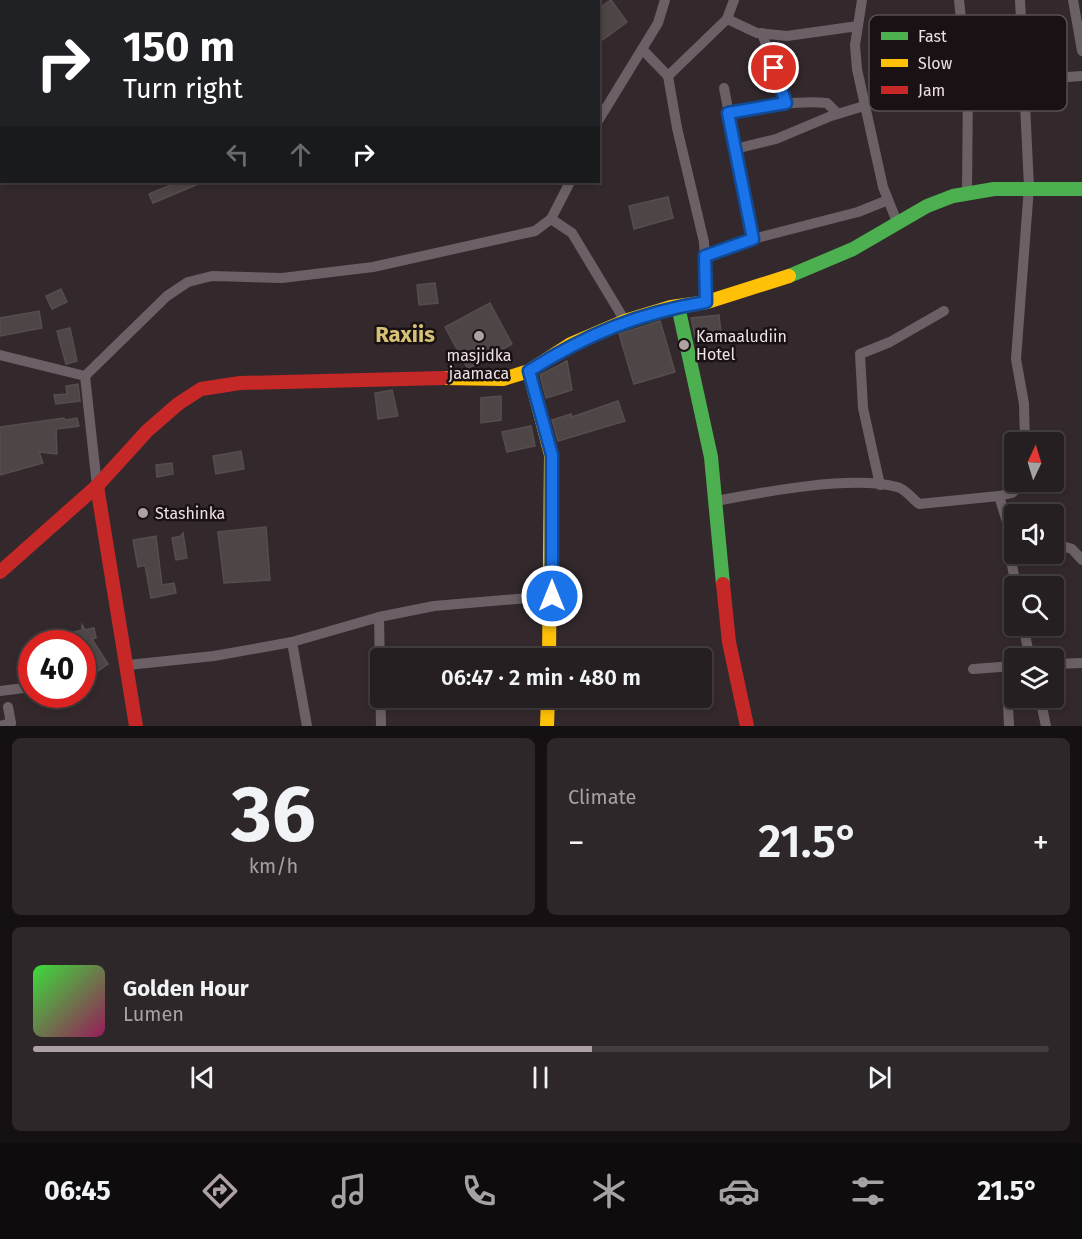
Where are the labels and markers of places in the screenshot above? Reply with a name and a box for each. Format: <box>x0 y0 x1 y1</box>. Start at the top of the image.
pin <box>748 42 799 93</box>
place label: Kamaaludiin Hotel <box>696 327 787 364</box>
marker: masjidka jaamaca <box>472 329 486 343</box>
marker: Kamaaludiin Hotel <box>677 338 691 352</box>
place label: masjidka jaamaca <box>447 346 511 383</box>
place label: Stashinka <box>155 504 225 523</box>
marker: Stashinka <box>136 506 150 520</box>

